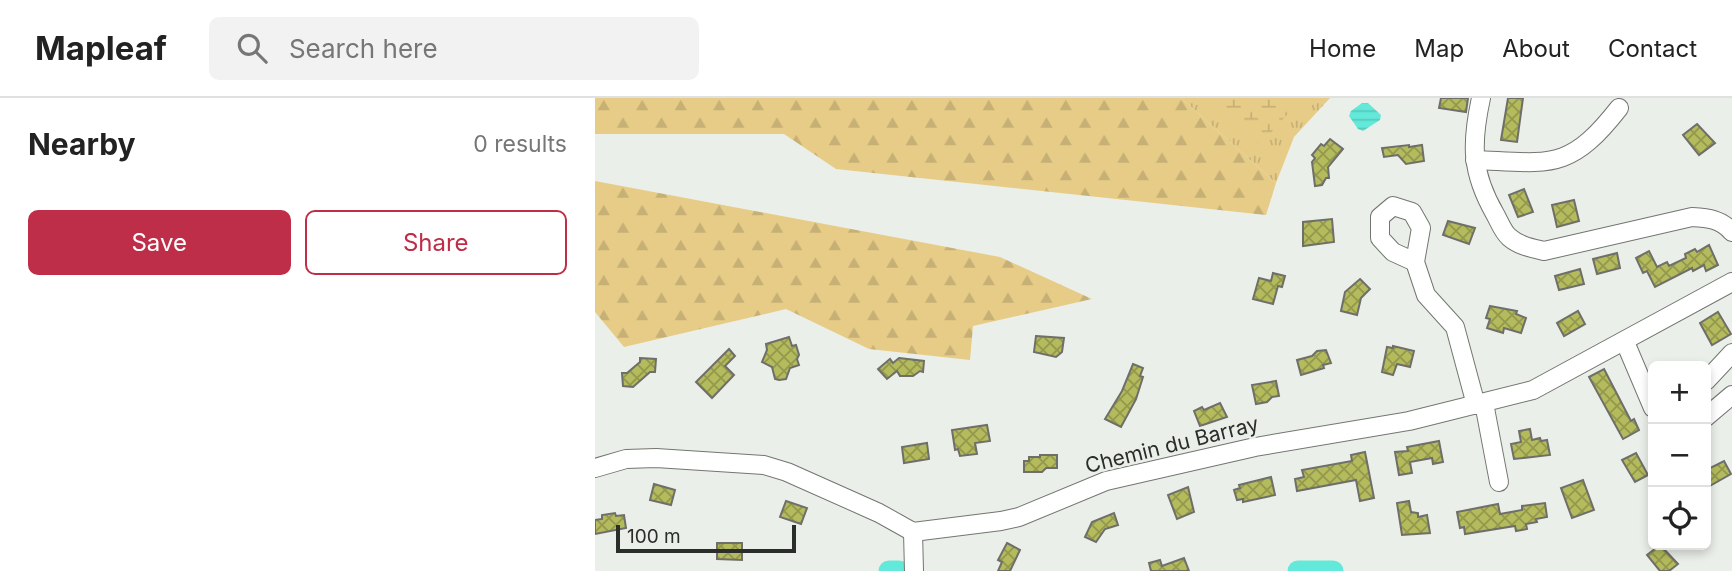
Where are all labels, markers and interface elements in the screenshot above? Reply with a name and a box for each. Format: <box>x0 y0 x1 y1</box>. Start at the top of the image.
search box <box>209 17 699 80</box>
text: Mapleaf <box>35 28 167 68</box>
icon: search <box>233 29 271 67</box>
text: Search here <box>289 33 438 64</box>
text: Home <box>1309 34 1376 63</box>
text: Map <box>1414 34 1464 63</box>
text: About <box>1502 34 1570 63</box>
text: Contact <box>1608 34 1697 63</box>
text: Nearby <box>28 126 136 162</box>
text: 0 results <box>473 130 567 158</box>
button: Save <box>28 210 291 275</box>
button: Share <box>305 210 567 275</box>
map controls <box>1648 361 1711 550</box>
button: + <box>1648 361 1711 424</box>
street label: Chemin du Barray <box>1083 411 1261 478</box>
button: − <box>1648 424 1711 487</box>
button: locate <box>1648 487 1711 550</box>
scale bar <box>616 522 796 554</box>
text: 100 m <box>627 525 681 548</box>

